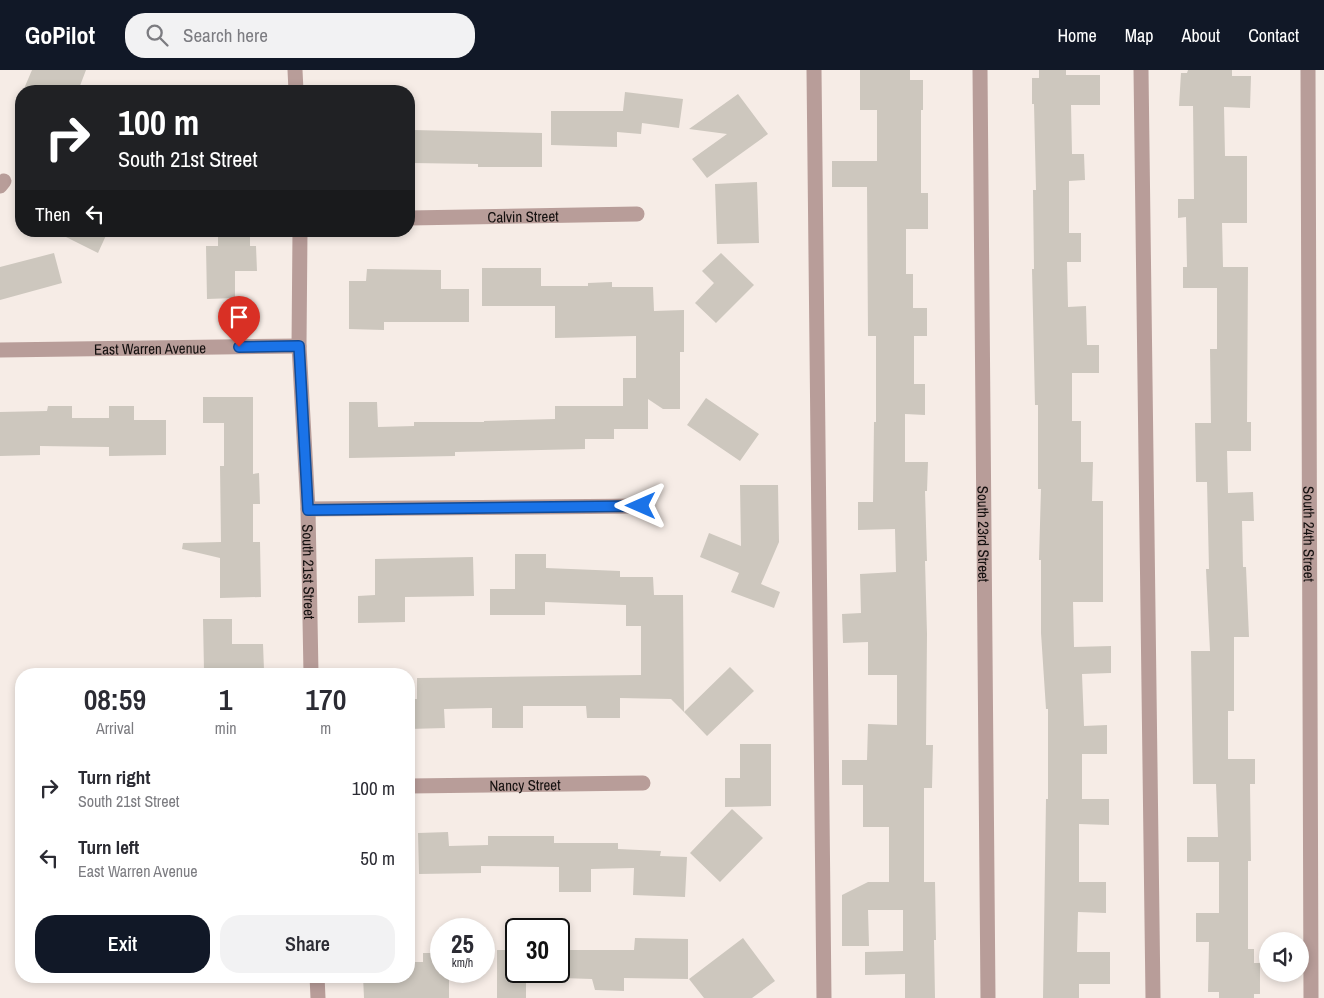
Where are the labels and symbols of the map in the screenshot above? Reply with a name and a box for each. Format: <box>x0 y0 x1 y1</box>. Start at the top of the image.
street label: Calvin Street <box>487 205 559 227</box>
pin <box>218 296 260 347</box>
street label: East Warren Avenue <box>94 337 206 359</box>
position arrow <box>614 479 666 531</box>
street label: South 23rd Street <box>973 486 995 583</box>
street label: South 24th Street <box>1299 486 1320 583</box>
street label: South 21st Street <box>298 524 321 620</box>
street label: Nancy Street <box>489 774 561 795</box>
speed limit sign: 30 <box>505 918 570 983</box>

